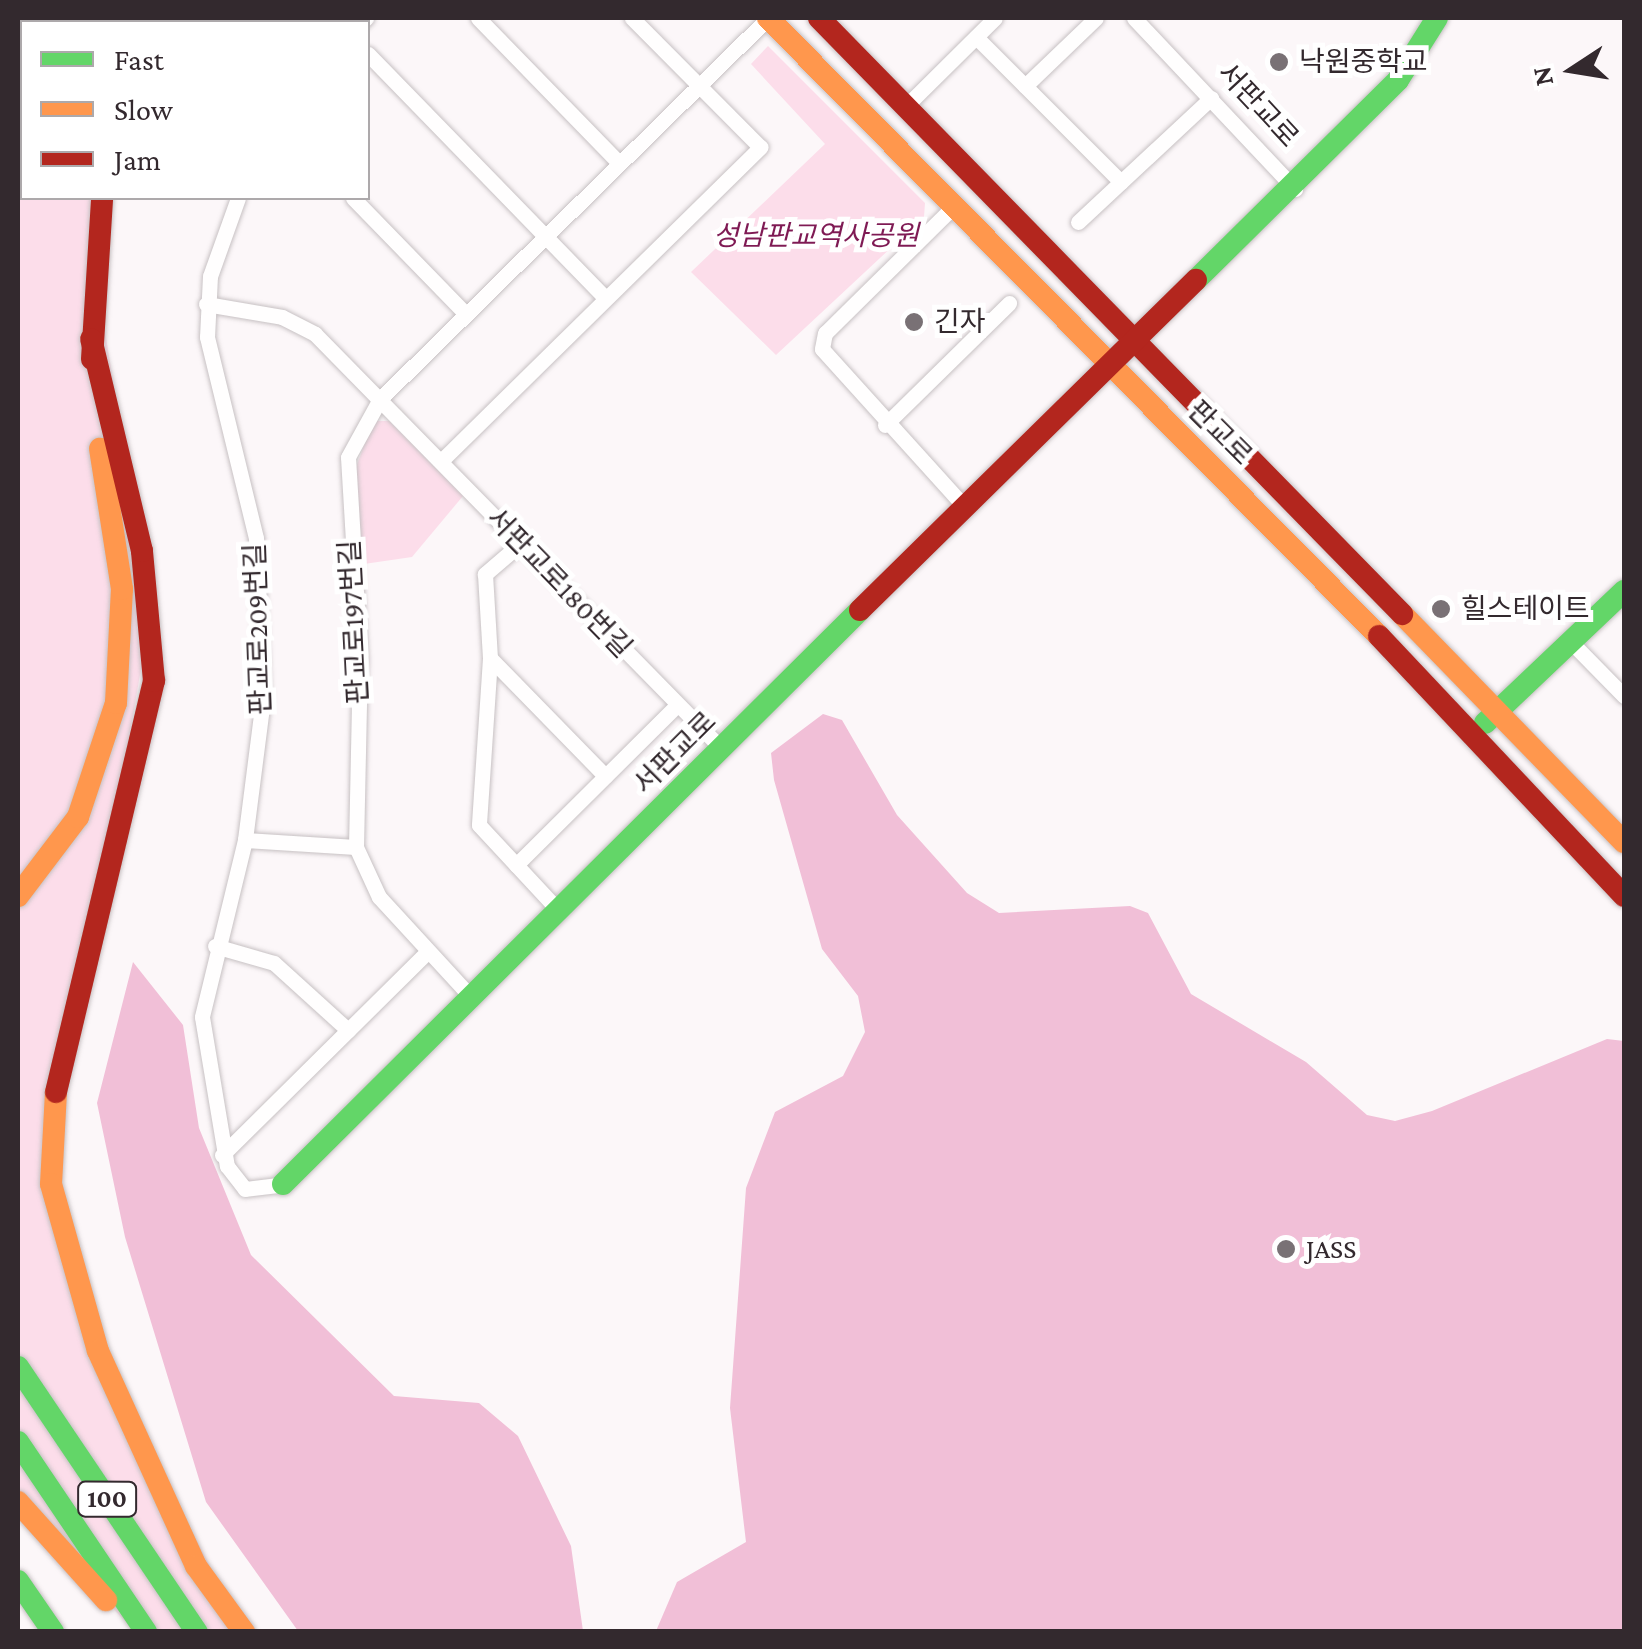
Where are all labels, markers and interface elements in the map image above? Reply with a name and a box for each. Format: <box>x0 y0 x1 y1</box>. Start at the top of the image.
legend <box>20 20 370 200</box>
north arrow <box>1522 20 1622 120</box>
text: Fast <box>114 43 164 76</box>
place label: 낙원중학교 <box>1299 45 1428 79</box>
marker: 낙원중학교 <box>1268 51 1290 73</box>
street label: 서판교로 <box>1211 56 1305 154</box>
text: N <box>1525 64 1559 89</box>
text: Slow <box>114 93 173 126</box>
text: Jam <box>114 143 161 176</box>
park label: 성남판교역사공원 <box>713 219 919 253</box>
place label: 긴자 <box>934 305 986 339</box>
marker: 긴자 <box>903 311 925 333</box>
street label: 판교로 <box>1181 394 1259 472</box>
street label: 서판교로180번길 <box>479 501 639 665</box>
street label: 판교로197번길 <box>333 539 375 705</box>
street label: 판교로209번길 <box>238 542 278 716</box>
place label: 힐스테이트 <box>1461 592 1590 626</box>
marker: 힐스테이트 <box>1430 598 1452 620</box>
street label: 서판교로 <box>627 705 723 801</box>
place label: JASS <box>1306 1232 1356 1266</box>
marker: JASS <box>1275 1238 1297 1260</box>
road number: 100 <box>77 1479 137 1519</box>

